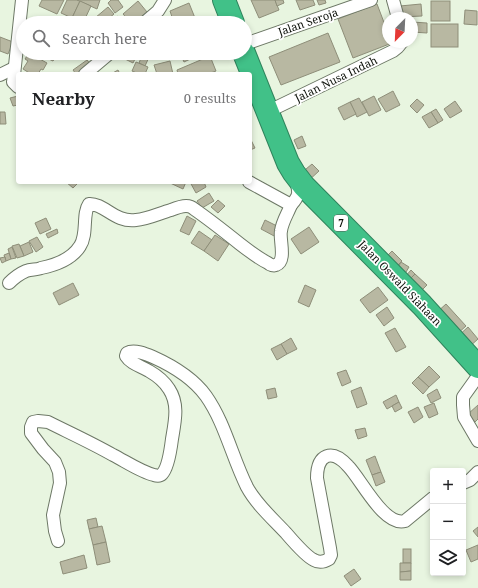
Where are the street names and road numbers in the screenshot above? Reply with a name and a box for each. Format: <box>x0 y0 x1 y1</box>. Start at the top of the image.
street label: Jalan Seroja <box>275 4 340 39</box>
street label: Jalan Nusa Indah <box>291 52 380 105</box>
road number: 7 <box>334 215 348 231</box>
street label: Jalan Oswald Siahaan <box>355 236 445 329</box>

